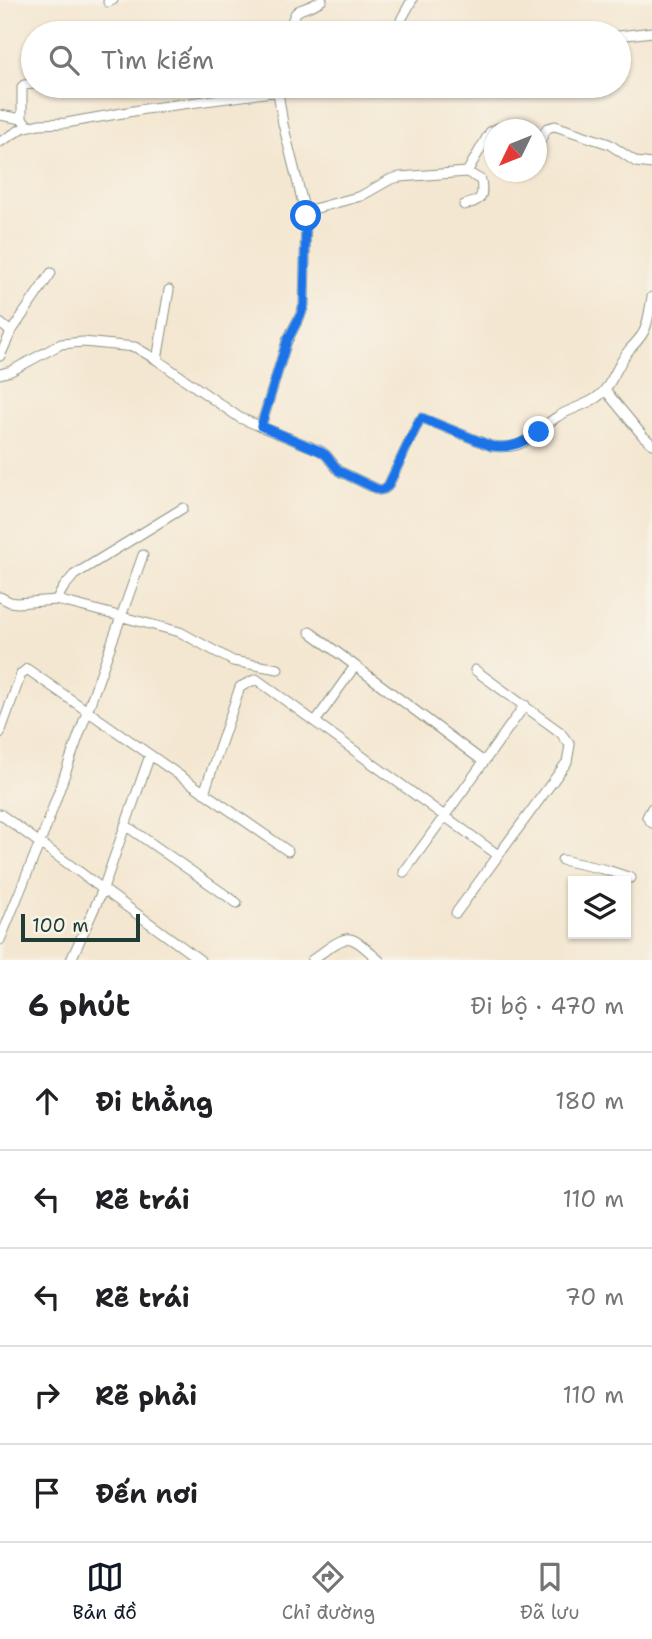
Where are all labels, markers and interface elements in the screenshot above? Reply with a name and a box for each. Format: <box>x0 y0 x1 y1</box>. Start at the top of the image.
search box <box>21 21 631 98</box>
icon: search <box>45 41 83 79</box>
text: Tìm kiếm <box>101 42 214 77</box>
north arrow <box>484 119 547 182</box>
route start <box>290 200 321 231</box>
route end <box>523 416 554 447</box>
map controls <box>568 876 631 939</box>
button: layers <box>568 876 631 939</box>
scale bar <box>21 911 140 943</box>
text: 100 m <box>32 913 89 938</box>
text: 6 phút <box>28 985 130 1026</box>
text: Đi bộ · 470 m <box>471 991 624 1021</box>
icon: ahead <box>28 1082 66 1120</box>
text: Đi thẳng <box>95 1084 213 1119</box>
text: 180 m <box>555 1086 624 1116</box>
icon: left <box>28 1180 66 1218</box>
text: Rẽ trái <box>95 1182 190 1217</box>
text: 110 m <box>562 1184 624 1214</box>
icon: left <box>28 1278 66 1316</box>
text: Rẽ trái <box>95 1280 190 1315</box>
text: 70 m <box>565 1282 624 1312</box>
icon: right <box>28 1376 66 1414</box>
text: Rẽ phải <box>95 1378 197 1413</box>
text: 110 m <box>562 1380 624 1410</box>
icon: arrive <box>28 1474 66 1512</box>
text: Đến nơi <box>95 1476 198 1511</box>
tab: Bản đồ <box>72 1558 137 1625</box>
tab: Chỉ đường <box>282 1558 375 1625</box>
tab: Đã lưu <box>520 1558 579 1625</box>

